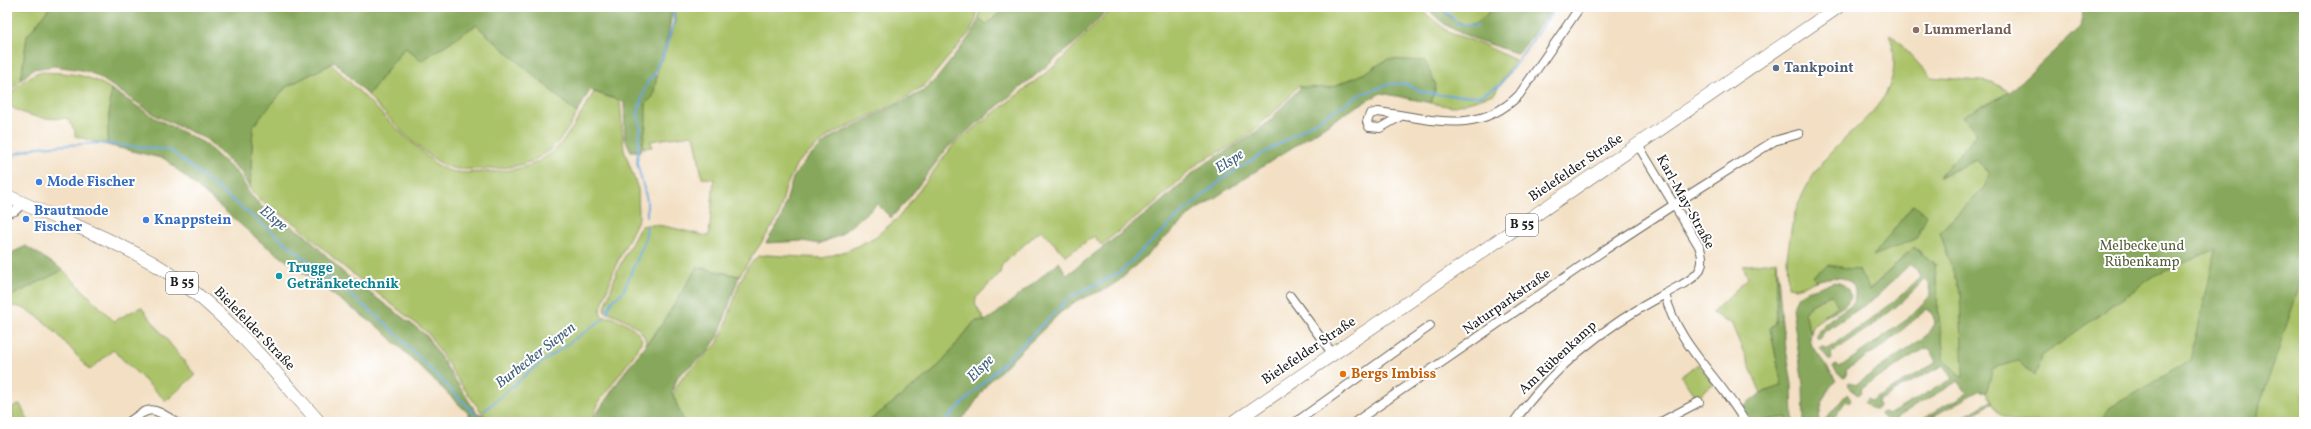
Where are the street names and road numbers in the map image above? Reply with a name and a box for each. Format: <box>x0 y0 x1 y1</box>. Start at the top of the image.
street label: Bielefelder Straße <box>1525 129 1627 207</box>
street label: Karl-May-Straße <box>1651 151 1719 253</box>
road number: B 55 <box>1506 214 1538 236</box>
street label: Naturparkstraße <box>1459 264 1555 339</box>
road number: B 55 <box>166 272 198 294</box>
street label: Bielefelder Straße <box>209 283 299 375</box>
street label: Bielefelder Straße <box>1258 312 1360 390</box>
street label: Am Rübenkamp <box>1515 317 1601 399</box>

